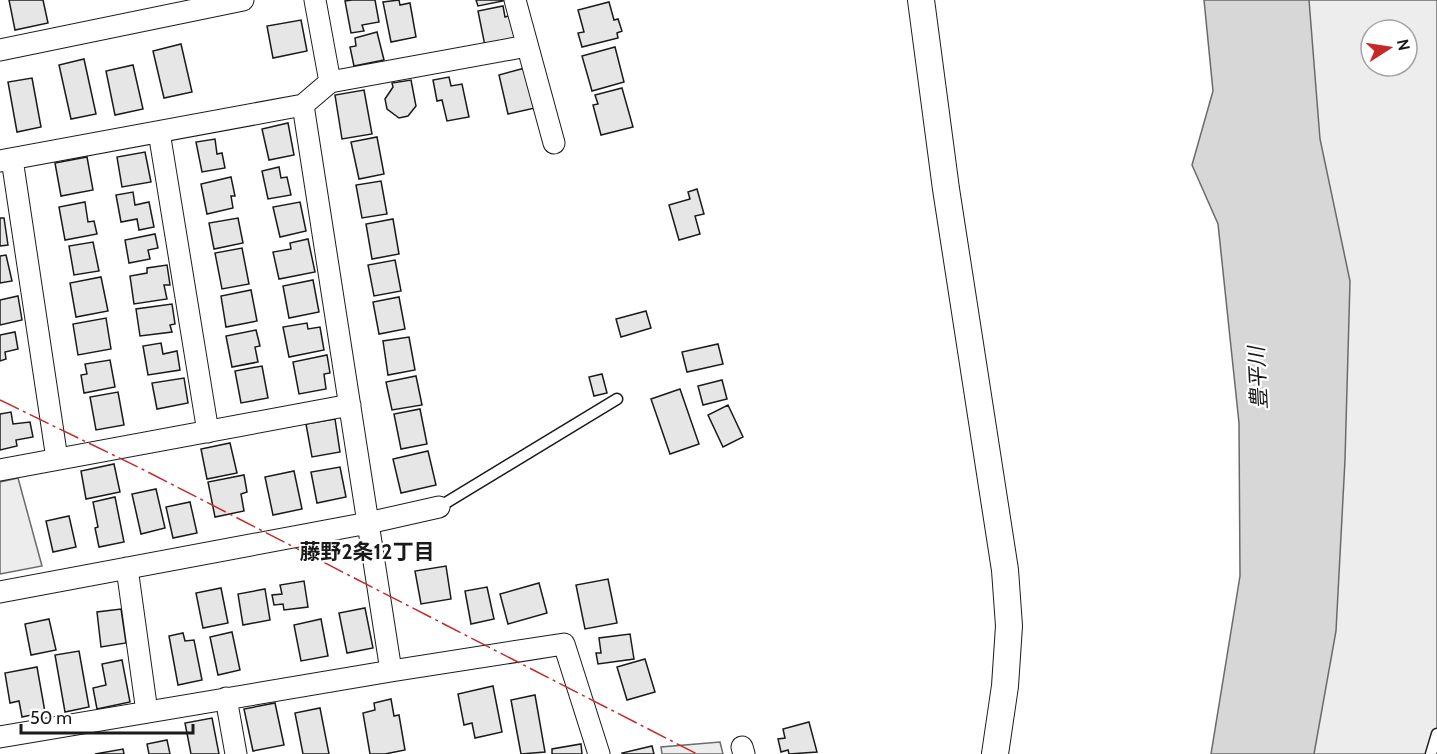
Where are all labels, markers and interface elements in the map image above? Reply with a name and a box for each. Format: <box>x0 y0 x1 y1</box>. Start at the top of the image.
north arrow <box>1359 18 1419 78</box>
text: N <box>1393 37 1414 52</box>
water label: 豊平川 <box>1243 344 1272 410</box>
district label: 藤野2条12丁目 <box>300 539 434 564</box>
scale bar <box>21 697 194 735</box>
text: 50 m <box>30 707 72 729</box>

